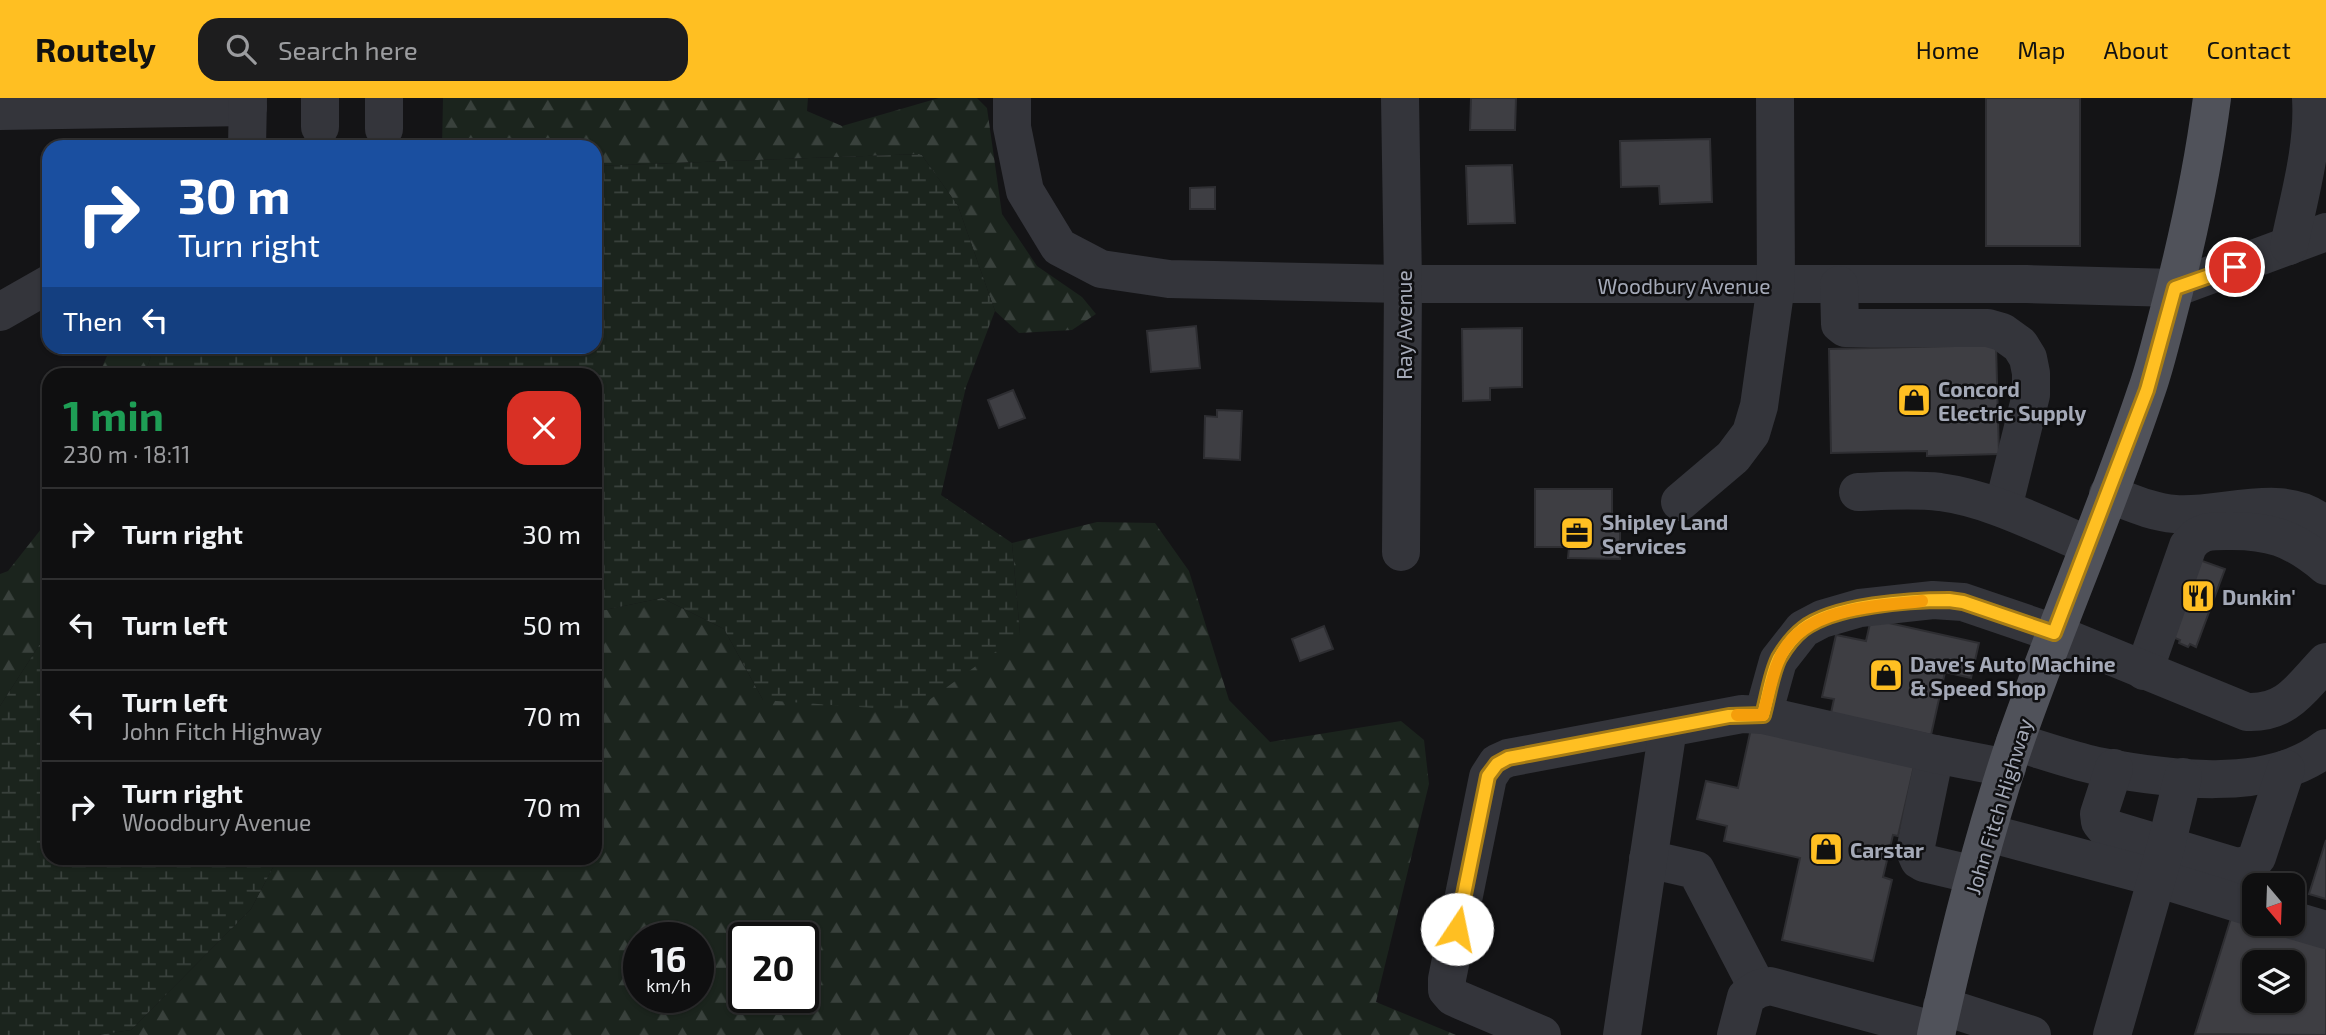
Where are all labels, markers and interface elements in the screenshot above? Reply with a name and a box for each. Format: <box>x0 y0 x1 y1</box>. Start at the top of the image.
search box <box>198 18 688 81</box>
text: Routely <box>35 29 156 69</box>
icon: search <box>222 30 260 68</box>
text: Search here <box>278 34 418 65</box>
text: Home <box>1916 35 1979 64</box>
text: Map <box>2017 35 2065 64</box>
text: About <box>2103 35 2169 64</box>
text: Contact <box>2207 35 2291 64</box>
text: 30 m <box>178 165 290 224</box>
icon: right <box>63 168 154 259</box>
text: Turn right <box>178 225 320 263</box>
pin <box>2205 237 2265 297</box>
icon: arrive <box>2216 248 2254 286</box>
street label: Ray Avenue <box>1391 270 1416 380</box>
street label: Woodbury Avenue <box>1598 273 1770 298</box>
icon: left <box>136 301 174 339</box>
text: Then <box>63 305 122 336</box>
place label: Concord Electric Supply <box>1938 376 2086 426</box>
shop icon: Concord Electric Supply <box>1895 381 1933 419</box>
text: 1 min <box>63 389 164 439</box>
button: close <box>507 391 581 465</box>
text: 230 m · 18:11 <box>63 440 190 468</box>
place label: Shipley Land Services <box>1602 509 1728 558</box>
office icon: Shipley Land Services <box>1558 514 1596 552</box>
icon: right <box>63 515 101 553</box>
text: Turn right <box>122 518 243 549</box>
text: 30 m <box>522 518 581 549</box>
restaurant icon: Dunkin' <box>2179 577 2217 615</box>
place label: Dunkin' <box>2222 584 2296 609</box>
icon: left <box>63 606 101 644</box>
text: Turn left <box>122 609 228 640</box>
text: 50 m <box>523 609 581 640</box>
place label: Dave's Auto Machine & Speed Shop <box>1910 651 2116 700</box>
shop icon: Dave's Auto Machine & Speed Shop <box>1867 656 1905 694</box>
text: Turn left <box>122 686 228 717</box>
icon: left <box>63 697 101 735</box>
text: 70 m <box>523 700 581 731</box>
street label: John Fitch Highway <box>1959 715 2037 897</box>
text: John Fitch Highway <box>122 717 322 745</box>
text: Turn right <box>122 777 243 808</box>
icon: right <box>63 788 101 826</box>
text: 70 m <box>523 791 581 822</box>
text: Woodbury Avenue <box>122 808 311 836</box>
shop icon: Carstar <box>1807 830 1845 868</box>
place label: Carstar <box>1850 837 1924 862</box>
north arrow <box>2242 873 2305 936</box>
map controls <box>2242 873 2305 1013</box>
position arrow <box>1420 892 1494 966</box>
speed limit sign: 20 <box>728 922 819 1013</box>
text: 16 <box>651 937 686 979</box>
button: layers <box>2242 950 2305 1013</box>
text: km/h <box>646 974 691 996</box>

